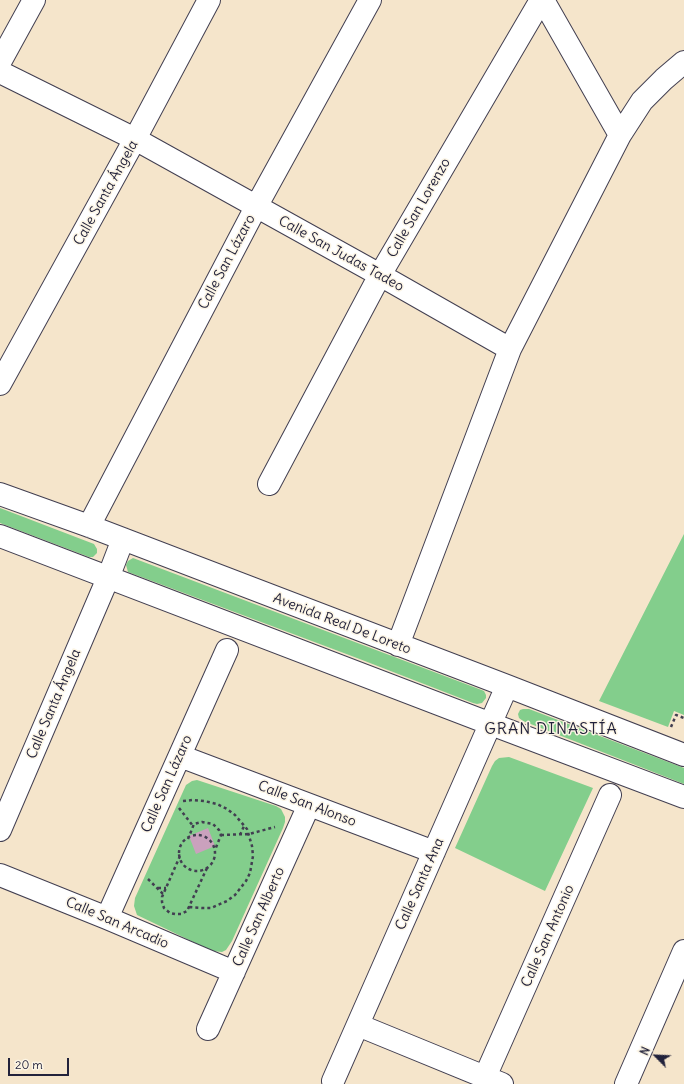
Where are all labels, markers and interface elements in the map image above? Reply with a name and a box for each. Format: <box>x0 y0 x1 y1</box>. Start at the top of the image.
street label: Calle Santa Ángela <box>70 137 142 249</box>
street label: Calle San Lorenzo <box>384 155 454 261</box>
street label: Calle San Lázaro <box>195 212 259 312</box>
street label: Calle San Judas Tadeo <box>275 213 407 295</box>
street label: Avenida Real De Loreto <box>271 590 413 658</box>
street label: Calle Santa Ángela <box>23 647 85 761</box>
district label: GRAN DINASTÍA <box>484 719 618 739</box>
street label: Calle San Lázaro <box>138 733 196 835</box>
street label: Calle San Alonso <box>256 778 358 830</box>
street label: Calle Santa Ana <box>392 835 448 933</box>
street label: Calle San Alberto <box>230 865 288 969</box>
street label: Calle San Antonio <box>518 882 578 990</box>
street label: Calle San Arcadio <box>63 894 171 952</box>
north arrow <box>636 1036 676 1076</box>
text: N <box>637 1045 653 1057</box>
scale bar <box>10 1050 71 1076</box>
text: 20 m <box>15 1057 43 1072</box>

